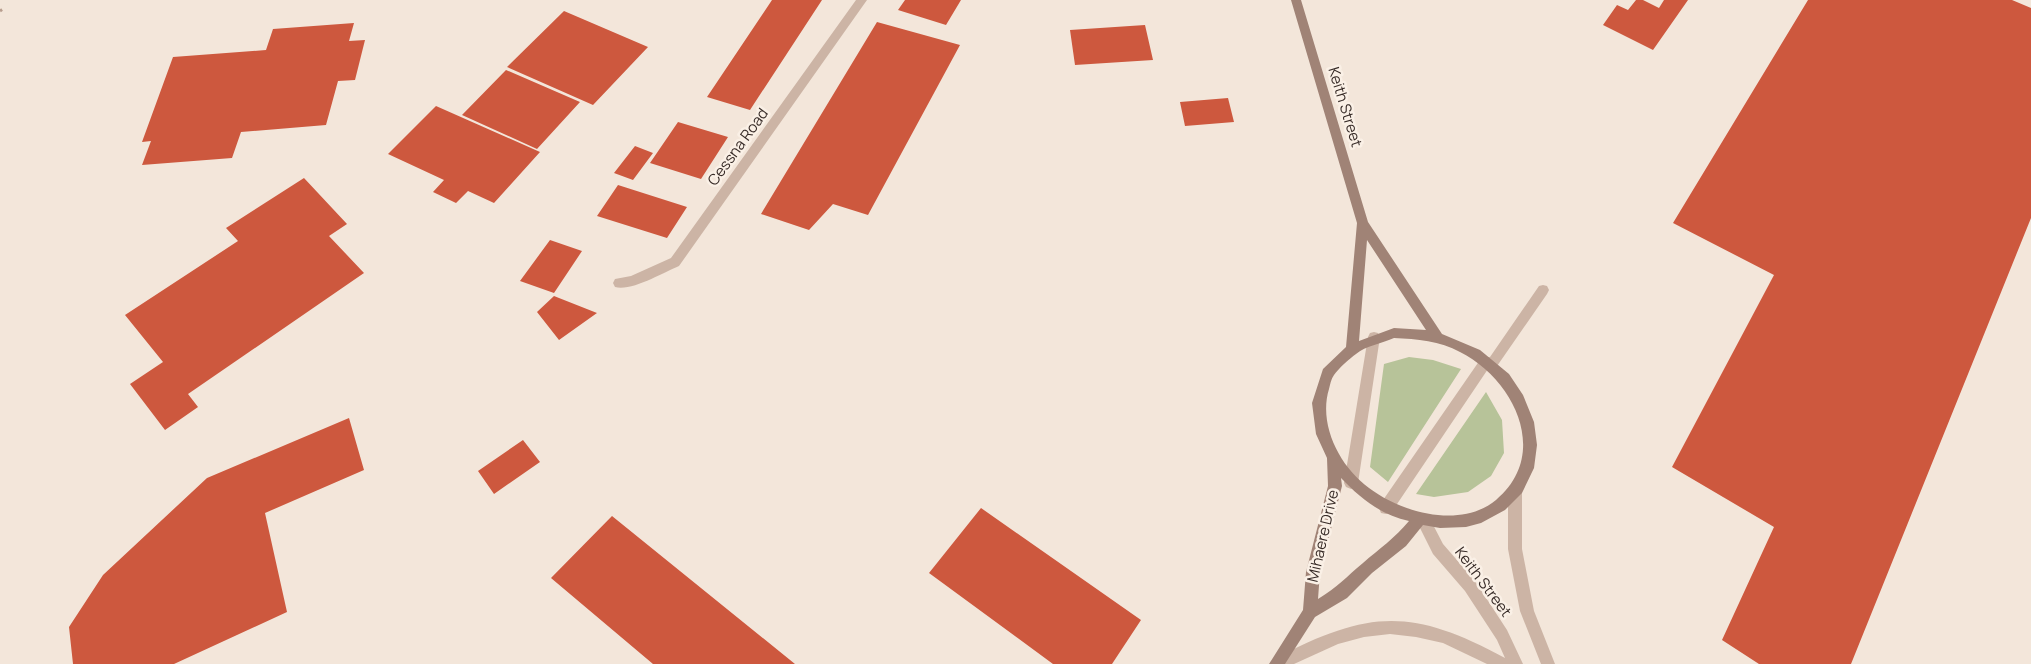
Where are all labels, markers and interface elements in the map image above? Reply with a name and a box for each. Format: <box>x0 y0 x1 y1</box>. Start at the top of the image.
street label: Keith Street <box>1323 64 1368 149</box>
street label: Cessna Road <box>702 104 773 190</box>
street label: Mihaere Drive <box>1302 487 1343 584</box>
street label: Keith Street <box>1450 542 1517 621</box>

